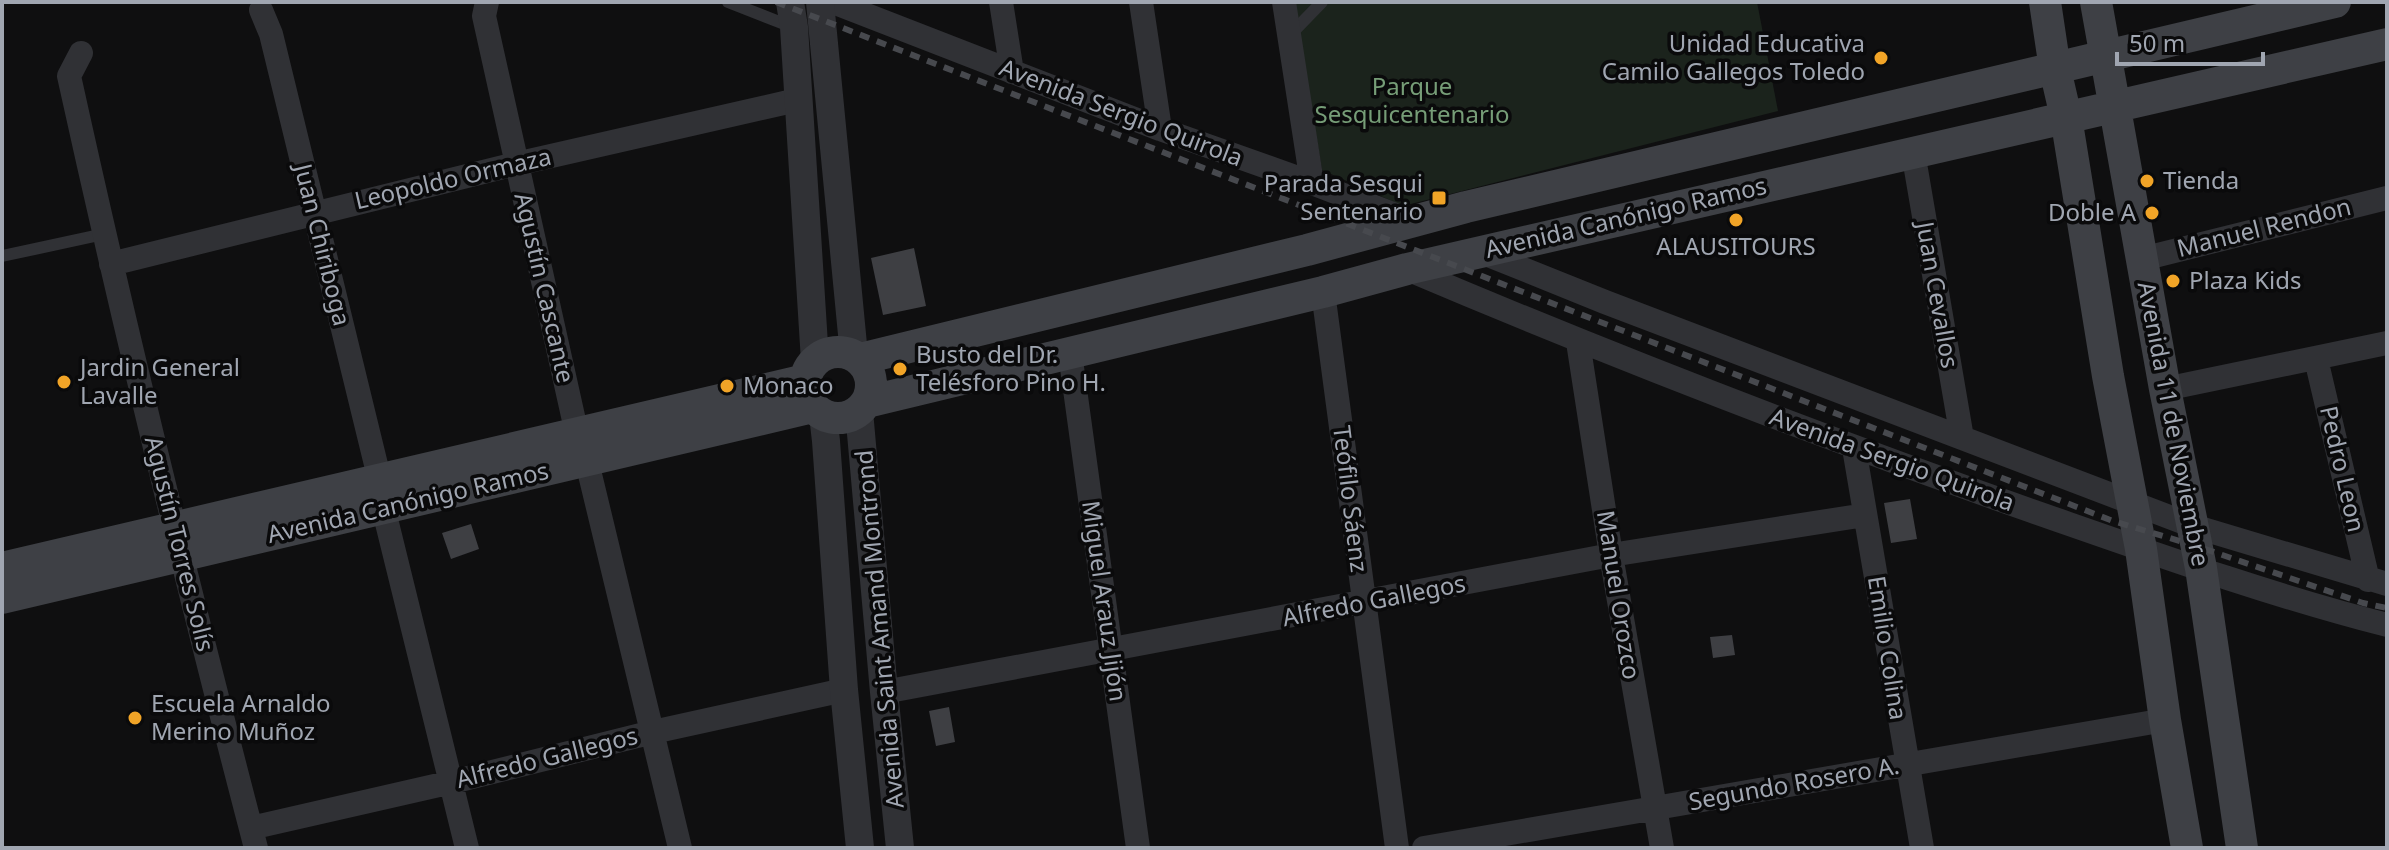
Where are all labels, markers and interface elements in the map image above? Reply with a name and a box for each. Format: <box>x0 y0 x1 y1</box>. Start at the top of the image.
scale bar <box>2117 16 2263 66</box>
place label: Unidad Educativa Camilo Gallegos Toledo <box>1602 26 1865 87</box>
text: 50 m <box>2129 26 2185 59</box>
marker: Unidad Educativa Camilo Gallegos Toledo <box>1872 49 1890 67</box>
street label: Avenida Sergio Quirola <box>995 50 1248 173</box>
park label: Parque Sesquicentenario <box>1315 69 1510 130</box>
street label: Leopoldo Ormaza <box>351 139 554 216</box>
street label: Juan Chiriboga <box>287 158 360 329</box>
place label: Tienda <box>2163 163 2239 196</box>
place label: Parada Sesqui Sentenario <box>1264 166 1423 227</box>
street label: Avenida Canónigo Ramos <box>1482 168 1770 265</box>
marker: Tienda <box>2138 172 2156 190</box>
street label: Agustín Cascante <box>508 189 583 386</box>
marker: Parada Sesqui Sentenario <box>1430 189 1448 207</box>
street label: Manuel Rendon <box>2173 189 2354 264</box>
place label: Doble A <box>2048 195 2137 228</box>
marker: Doble A <box>2143 204 2161 222</box>
marker: ALAUSITOURS <box>1727 211 1745 229</box>
street label: Juan Cevallos <box>1909 217 1968 371</box>
place label: ALAUSITOURS <box>1656 229 1816 262</box>
place label: Plaza Kids <box>2189 263 2301 296</box>
marker: Plaza Kids <box>2164 272 2182 290</box>
street label: Avenida 11 de Noviembre <box>2131 279 2218 569</box>
place label: Busto del Dr. Telésforo Pino H. <box>916 337 1106 398</box>
place label: Jardin General Lavalle <box>78 350 240 411</box>
marker: Busto del Dr. Telésforo Pino H. <box>891 360 909 378</box>
place label: Monaco <box>743 368 834 401</box>
marker: Jardin General Lavalle <box>55 373 73 391</box>
marker: Monaco <box>718 377 736 395</box>
street label: Avenida Sergio Quirola <box>1766 399 2019 518</box>
street label: Pedro Leon <box>2313 402 2374 535</box>
street label: Teófilo Sáenz <box>1326 424 1377 574</box>
street label: Agustín Torres Solís <box>138 433 223 655</box>
street label: Avenida Saint Amand Montrond <box>846 449 911 810</box>
street label: Avenida Canónigo Ramos <box>264 453 552 550</box>
street label: Miguel Arauz Jijón <box>1075 498 1136 703</box>
street label: Manuel Orozco <box>1590 508 1649 682</box>
street label: Alfredo Gallegos <box>1279 566 1468 633</box>
street label: Emilio Colina <box>1861 573 1916 722</box>
place label: Escuela Arnaldo Merino Muñoz <box>151 686 331 747</box>
marker: Escuela Arnaldo Merino Muñoz <box>126 709 144 727</box>
street label: Alfredo Gallegos <box>452 718 641 795</box>
street label: Segundo Rosero A. <box>1686 748 1902 817</box>

